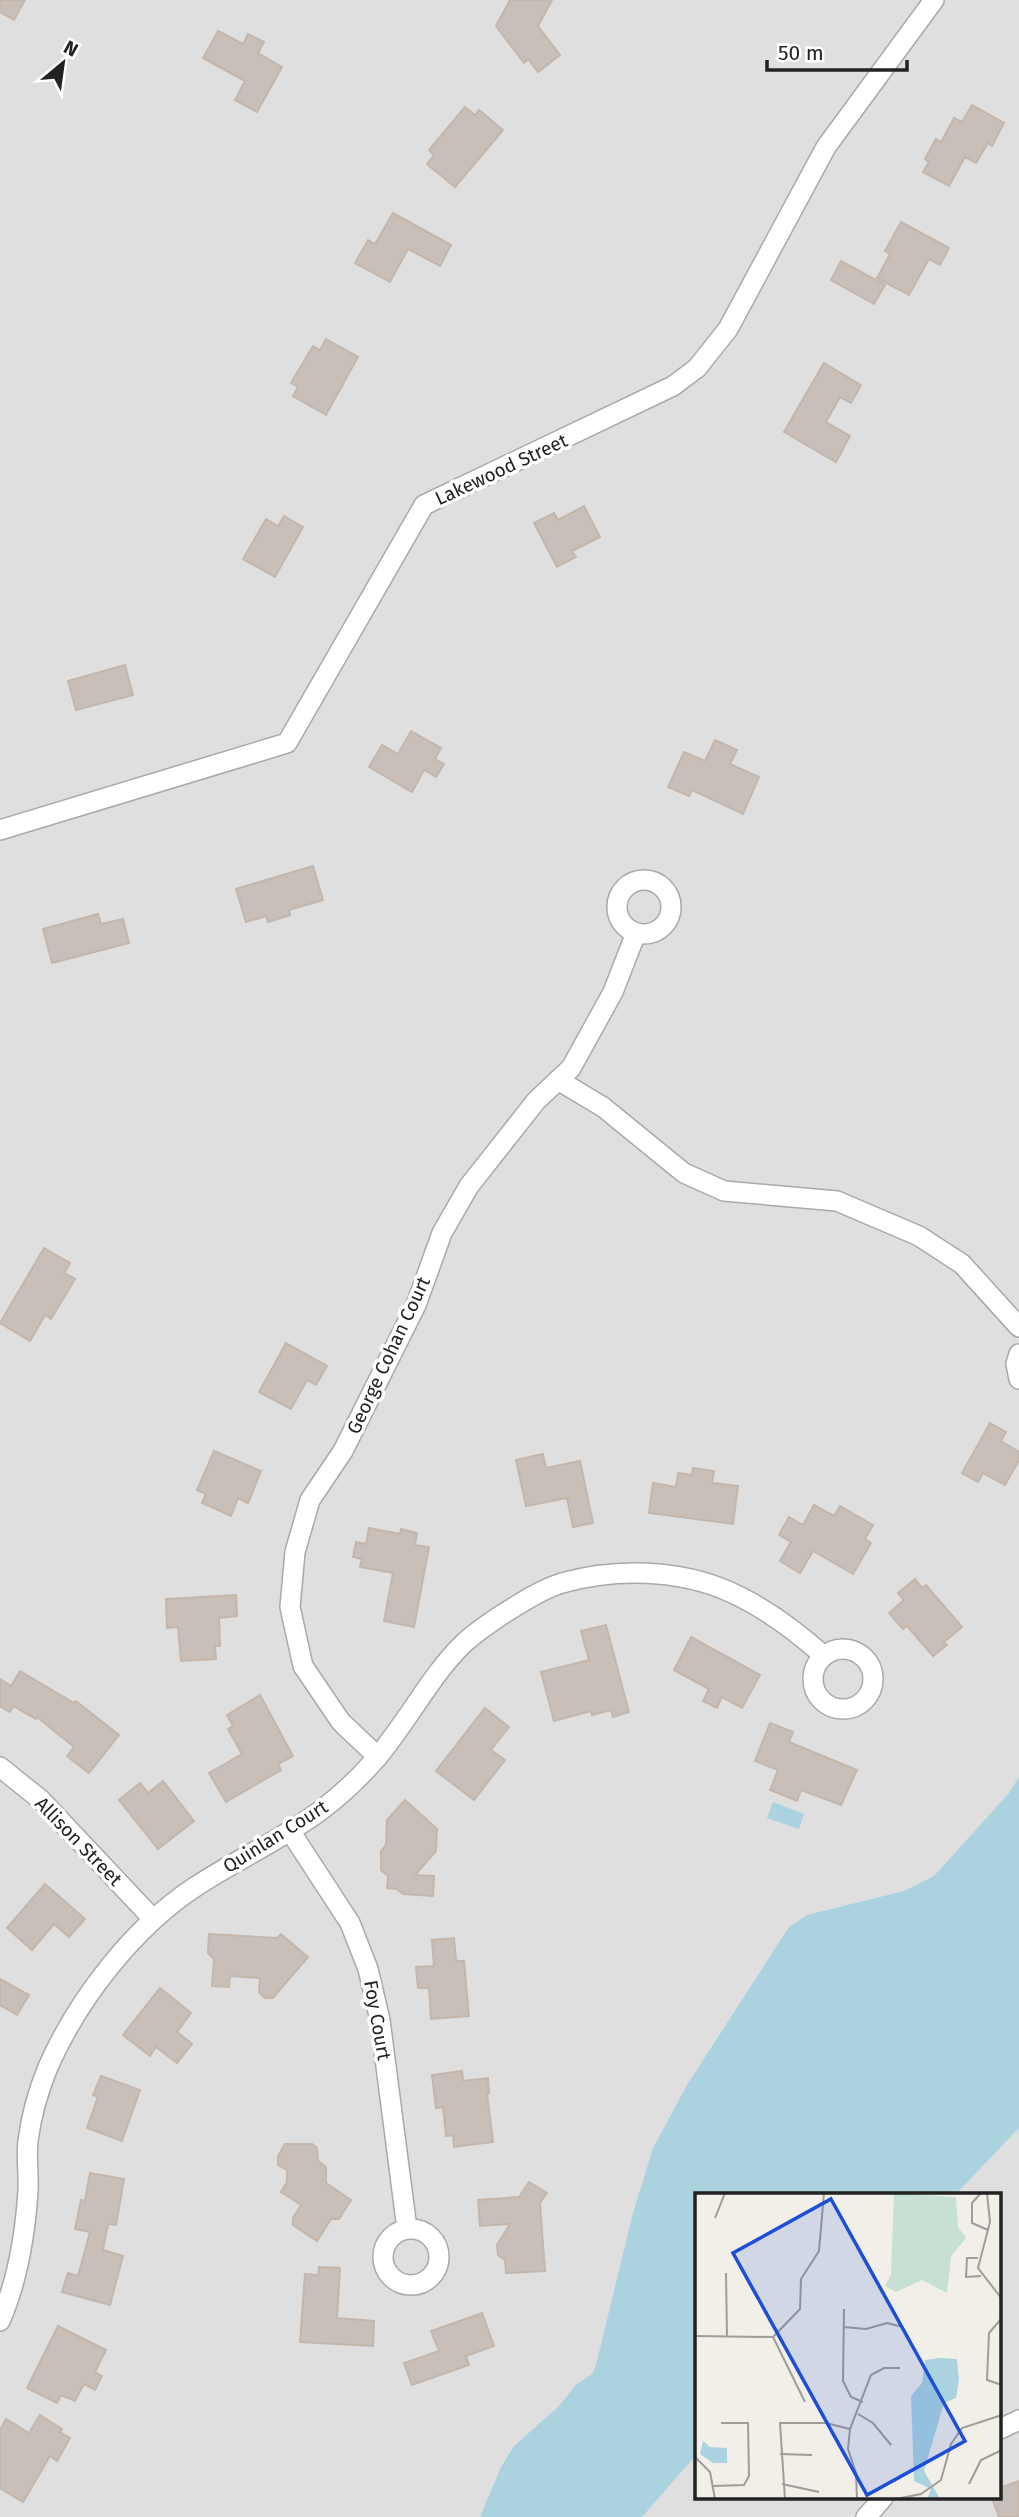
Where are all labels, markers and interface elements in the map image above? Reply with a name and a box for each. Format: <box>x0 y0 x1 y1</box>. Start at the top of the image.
north arrow <box>28 28 98 98</box>
scale bar <box>767 28 907 72</box>
text: N <box>60 35 82 62</box>
text: 50 m <box>778 40 824 66</box>
street label: Lakewood Street <box>431 429 571 510</box>
street label: George Cohan Court <box>342 1273 435 1438</box>
street label: Allison Street <box>30 1792 127 1891</box>
street label: Quinlan Court <box>219 1795 332 1878</box>
street label: Foy Court <box>359 1978 396 2062</box>
inset map <box>695 2193 1002 2500</box>

